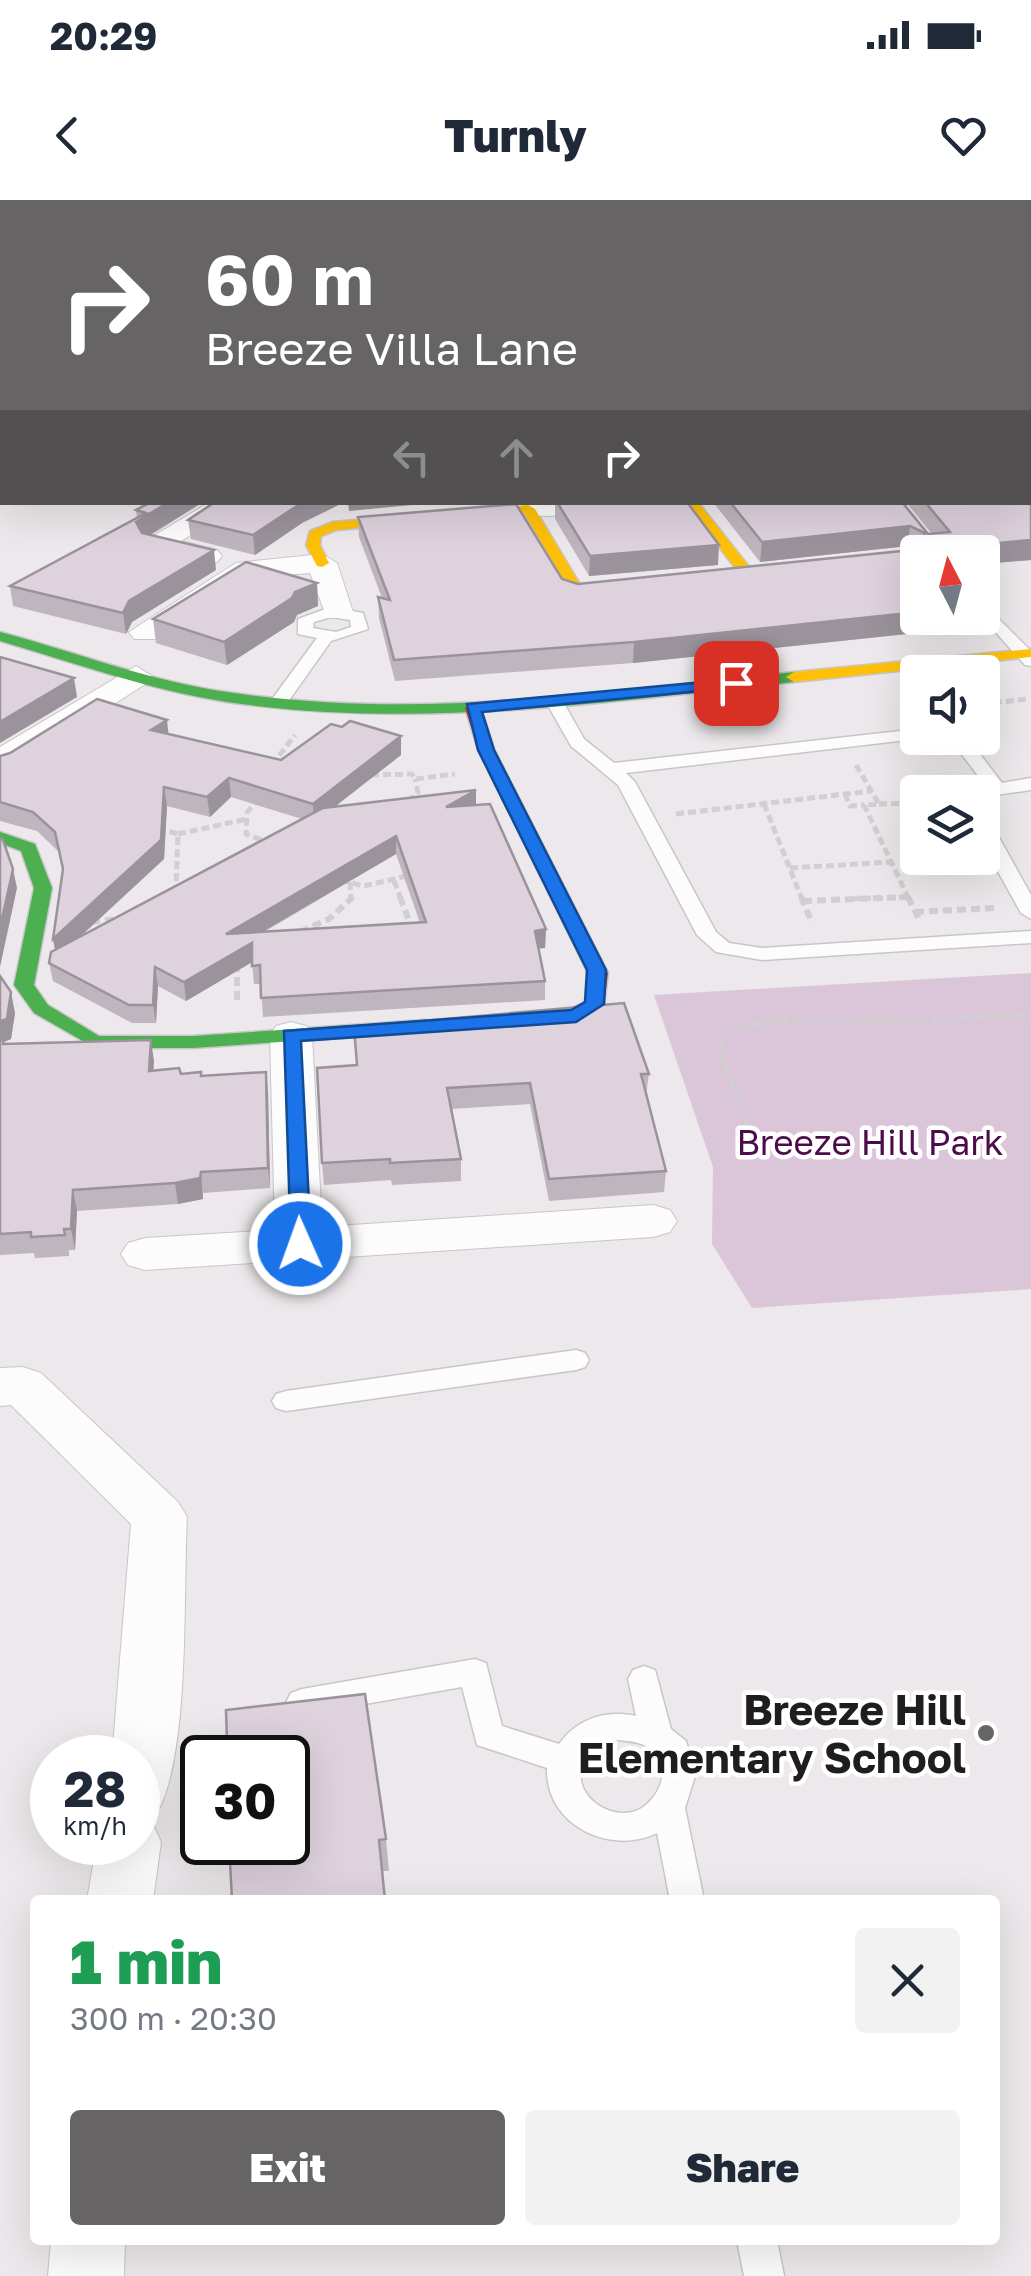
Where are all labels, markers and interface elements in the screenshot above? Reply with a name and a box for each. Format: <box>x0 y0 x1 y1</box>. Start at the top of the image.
text: 20:29 <box>50 13 157 58</box>
icon: back <box>40 108 95 163</box>
text: Turnly <box>444 108 587 162</box>
icon: heart <box>936 108 991 163</box>
text: 60 m <box>205 236 374 320</box>
icon: right <box>40 240 170 370</box>
text: Breeze Villa Lane <box>205 321 578 375</box>
icon: left <box>384 430 439 485</box>
icon: ahead <box>489 430 544 485</box>
icon: right <box>594 430 649 485</box>
north arrow <box>900 535 1000 635</box>
map controls <box>900 535 1000 875</box>
pin <box>694 641 779 726</box>
button: sound <box>900 655 1000 755</box>
icon: arrive <box>709 656 764 711</box>
button: layers <box>900 775 1000 875</box>
park label: Breeze Hill Park <box>736 1121 1004 1163</box>
position arrow <box>248 1192 352 1296</box>
place label: Breeze Hill Elementary School <box>578 1684 966 1782</box>
marker: Breeze Hill Elementary School <box>975 1722 997 1744</box>
speed limit sign: 30 <box>180 1735 310 1865</box>
text: 28 <box>64 1758 126 1818</box>
text: km/h <box>63 1810 127 1841</box>
text: 1 min <box>70 1925 222 1997</box>
button: close <box>855 1928 960 2033</box>
text: 300 m · 20:30 <box>70 1999 277 2037</box>
button: Exit <box>70 2110 505 2225</box>
button: Share <box>525 2110 960 2225</box>

